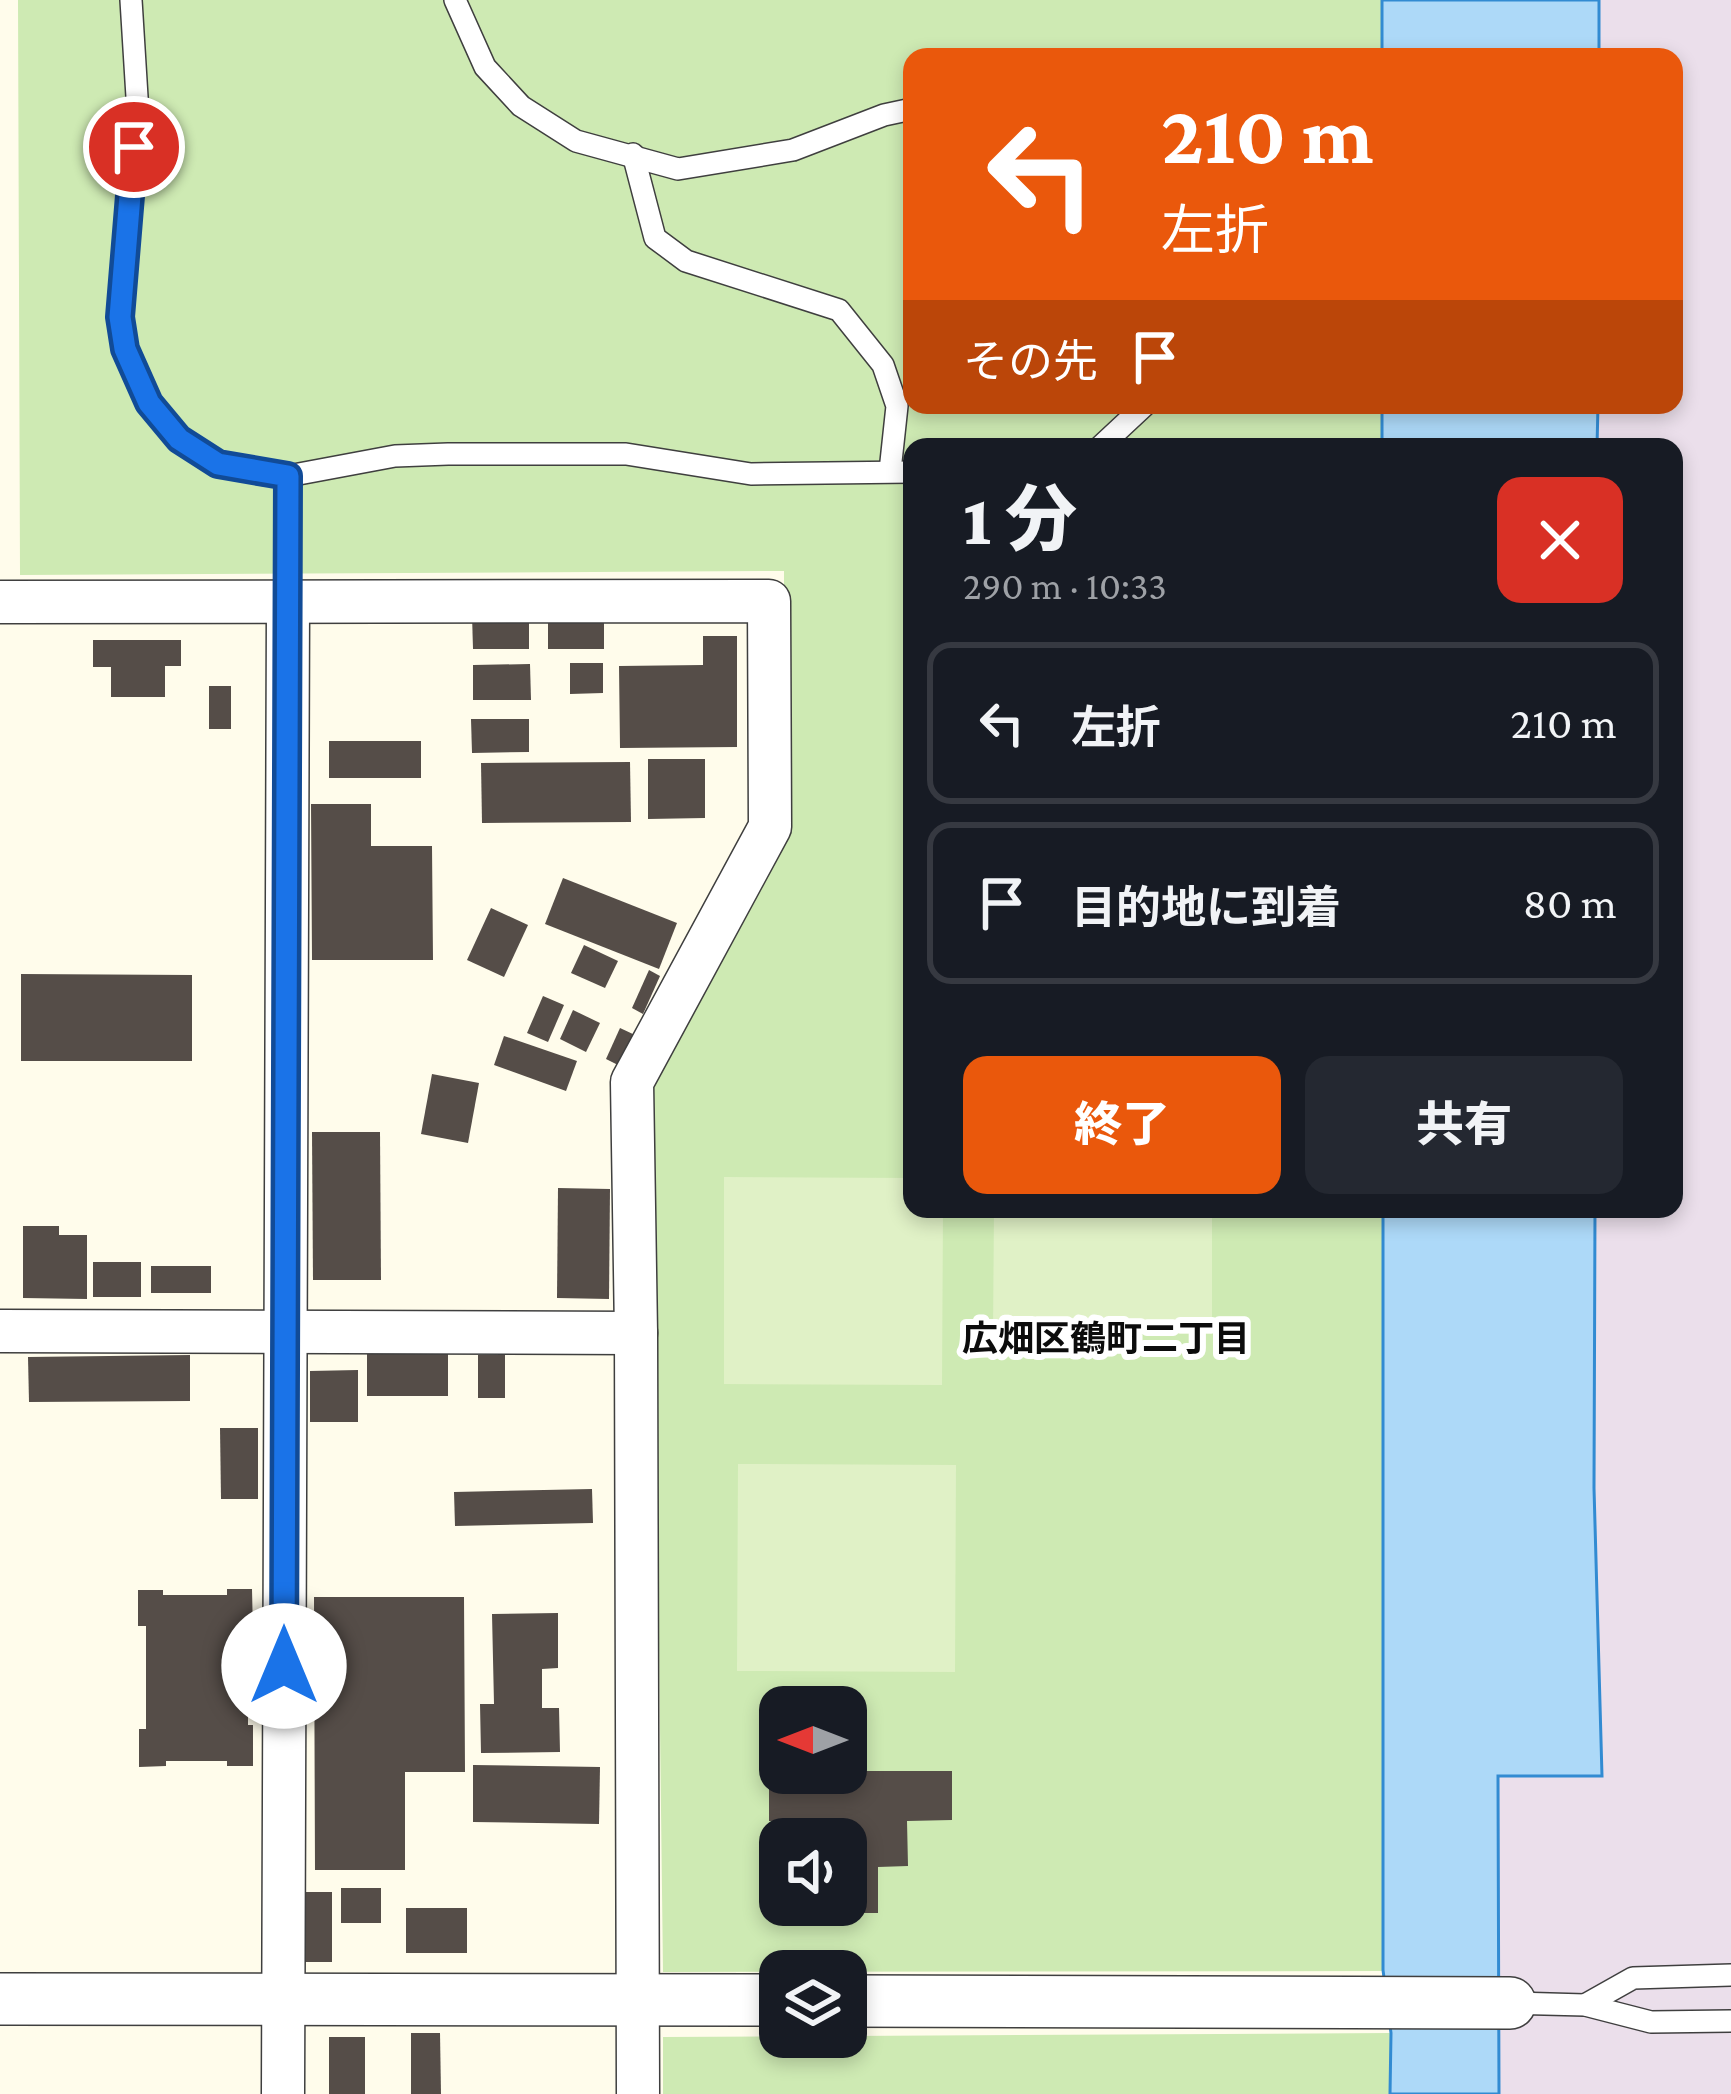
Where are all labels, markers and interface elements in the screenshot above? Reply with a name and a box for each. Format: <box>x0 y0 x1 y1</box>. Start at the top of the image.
text: 210 m <box>1161 88 1374 181</box>
pin <box>83 96 185 198</box>
icon: left <box>963 96 1119 252</box>
icon: arrive <box>101 114 167 180</box>
text: 左折 <box>1161 201 1269 261</box>
icon: arrive <box>1122 324 1188 390</box>
text: その先 <box>963 337 1098 387</box>
button: close <box>1497 477 1623 603</box>
text: 1 分 <box>963 479 1077 559</box>
text: 290 m · 10:33 <box>963 564 1167 607</box>
icon: left <box>969 690 1035 756</box>
text: 210 m <box>1511 698 1617 748</box>
text: 左折 <box>1071 703 1161 753</box>
icon: arrive <box>969 870 1035 936</box>
text: 80 m <box>1523 878 1617 928</box>
text: 目的地に到着 <box>1071 883 1341 933</box>
button: 終了 <box>963 1056 1281 1194</box>
button: 共有 <box>1305 1056 1623 1194</box>
district label: 広畑区鶴町二丁目 <box>962 1319 1250 1359</box>
position arrow <box>221 1603 347 1729</box>
north arrow <box>759 1686 867 1794</box>
map controls <box>759 1686 867 2058</box>
button: sound <box>759 1818 867 1926</box>
button: layers <box>759 1950 867 2058</box>

